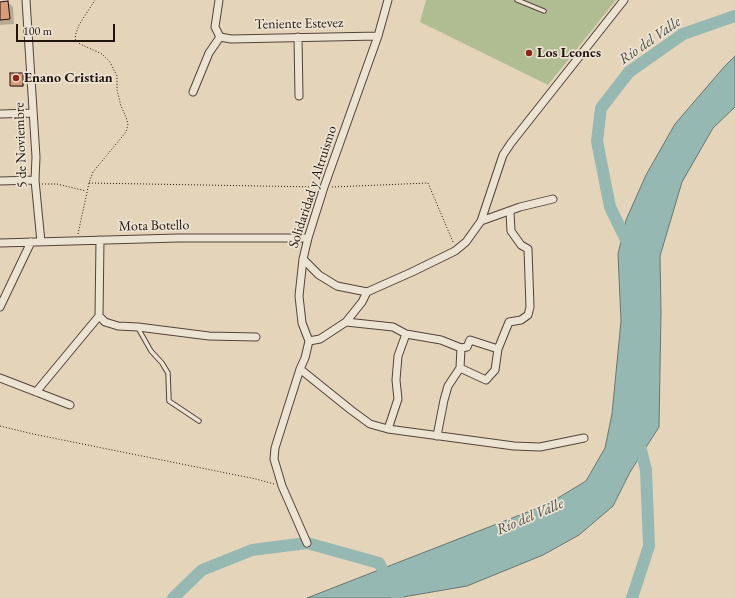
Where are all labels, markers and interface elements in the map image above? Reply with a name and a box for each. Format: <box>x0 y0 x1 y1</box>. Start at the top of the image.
water label: Río del Valle <box>616 13 684 69</box>
street label: Teniente Estevez <box>255 15 343 33</box>
scale bar <box>18 16 117 42</box>
text: 100 m <box>23 23 52 39</box>
place label: Los Leones <box>537 45 601 61</box>
marker: Los Leones <box>524 48 534 58</box>
place label: Enano Cristian <box>24 70 113 86</box>
marker: Enano Cristian <box>11 73 21 83</box>
street label: 5 de Noviembre <box>11 102 31 188</box>
street label: Solidaridad y Altruismo <box>285 124 341 250</box>
street label: Mota Botello <box>119 217 189 235</box>
water label: Río del Valle <box>494 495 566 539</box>

